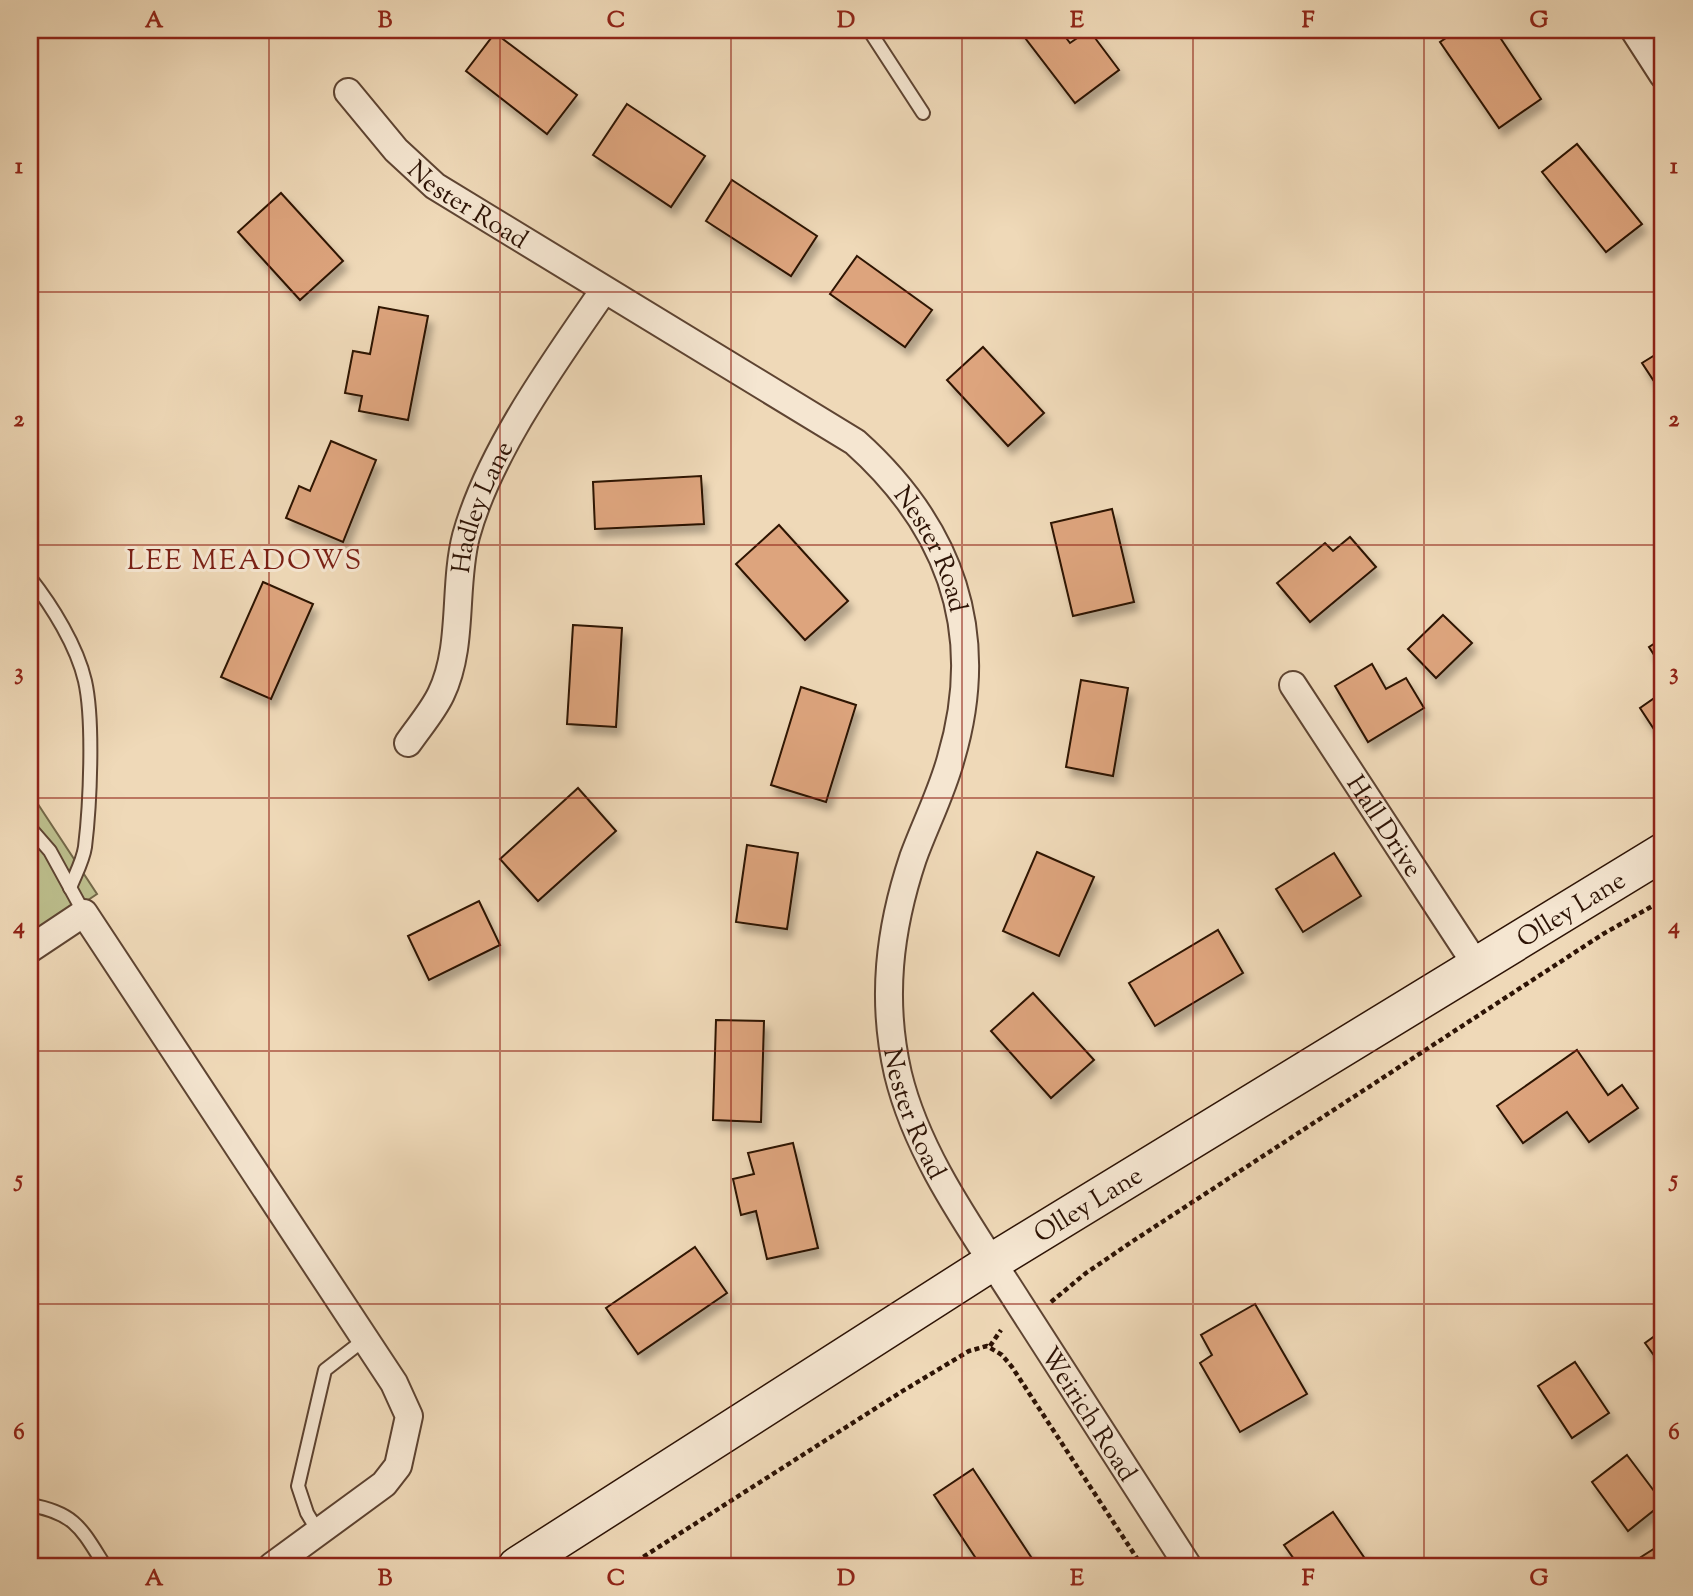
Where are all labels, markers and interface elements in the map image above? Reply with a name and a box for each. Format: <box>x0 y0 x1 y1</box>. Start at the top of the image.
text: A <box>145 5 164 38</box>
text: B <box>378 5 393 38</box>
text: C <box>607 5 625 38</box>
text: D <box>837 5 855 38</box>
text: E <box>1070 5 1084 38</box>
text: F <box>1302 5 1315 38</box>
text: G <box>1530 5 1549 38</box>
text: 1 <box>15 151 23 184</box>
text: 1 <box>1670 151 1678 184</box>
street label: Nester Road <box>398 153 534 259</box>
text: 2 <box>14 404 25 437</box>
text: 2 <box>1669 404 1680 437</box>
street label: Hadley Lane <box>444 435 524 575</box>
street label: Nester Road <box>883 479 975 616</box>
district label: LEE MEADOWS <box>127 542 363 582</box>
text: 3 <box>14 657 24 690</box>
text: 3 <box>1669 657 1679 690</box>
street label: Hall Drive <box>1336 769 1430 885</box>
street label: Olley Lane <box>1510 863 1633 958</box>
text: 4 <box>12 911 25 944</box>
text: 4 <box>1667 911 1680 944</box>
street label: Nester Road <box>872 1045 954 1187</box>
street label: Olley Lane <box>1027 1158 1150 1253</box>
text: 5 <box>13 1164 23 1197</box>
text: 5 <box>1668 1164 1678 1197</box>
street label: Weirich Road <box>1030 1340 1145 1490</box>
text: 6 <box>13 1417 25 1450</box>
text: 6 <box>1668 1417 1680 1450</box>
text: A <box>145 1563 164 1596</box>
text: B <box>378 1563 393 1596</box>
text: C <box>607 1563 625 1596</box>
text: D <box>837 1563 855 1596</box>
text: E <box>1070 1563 1084 1596</box>
text: F <box>1302 1563 1315 1596</box>
text: G <box>1530 1563 1549 1596</box>

